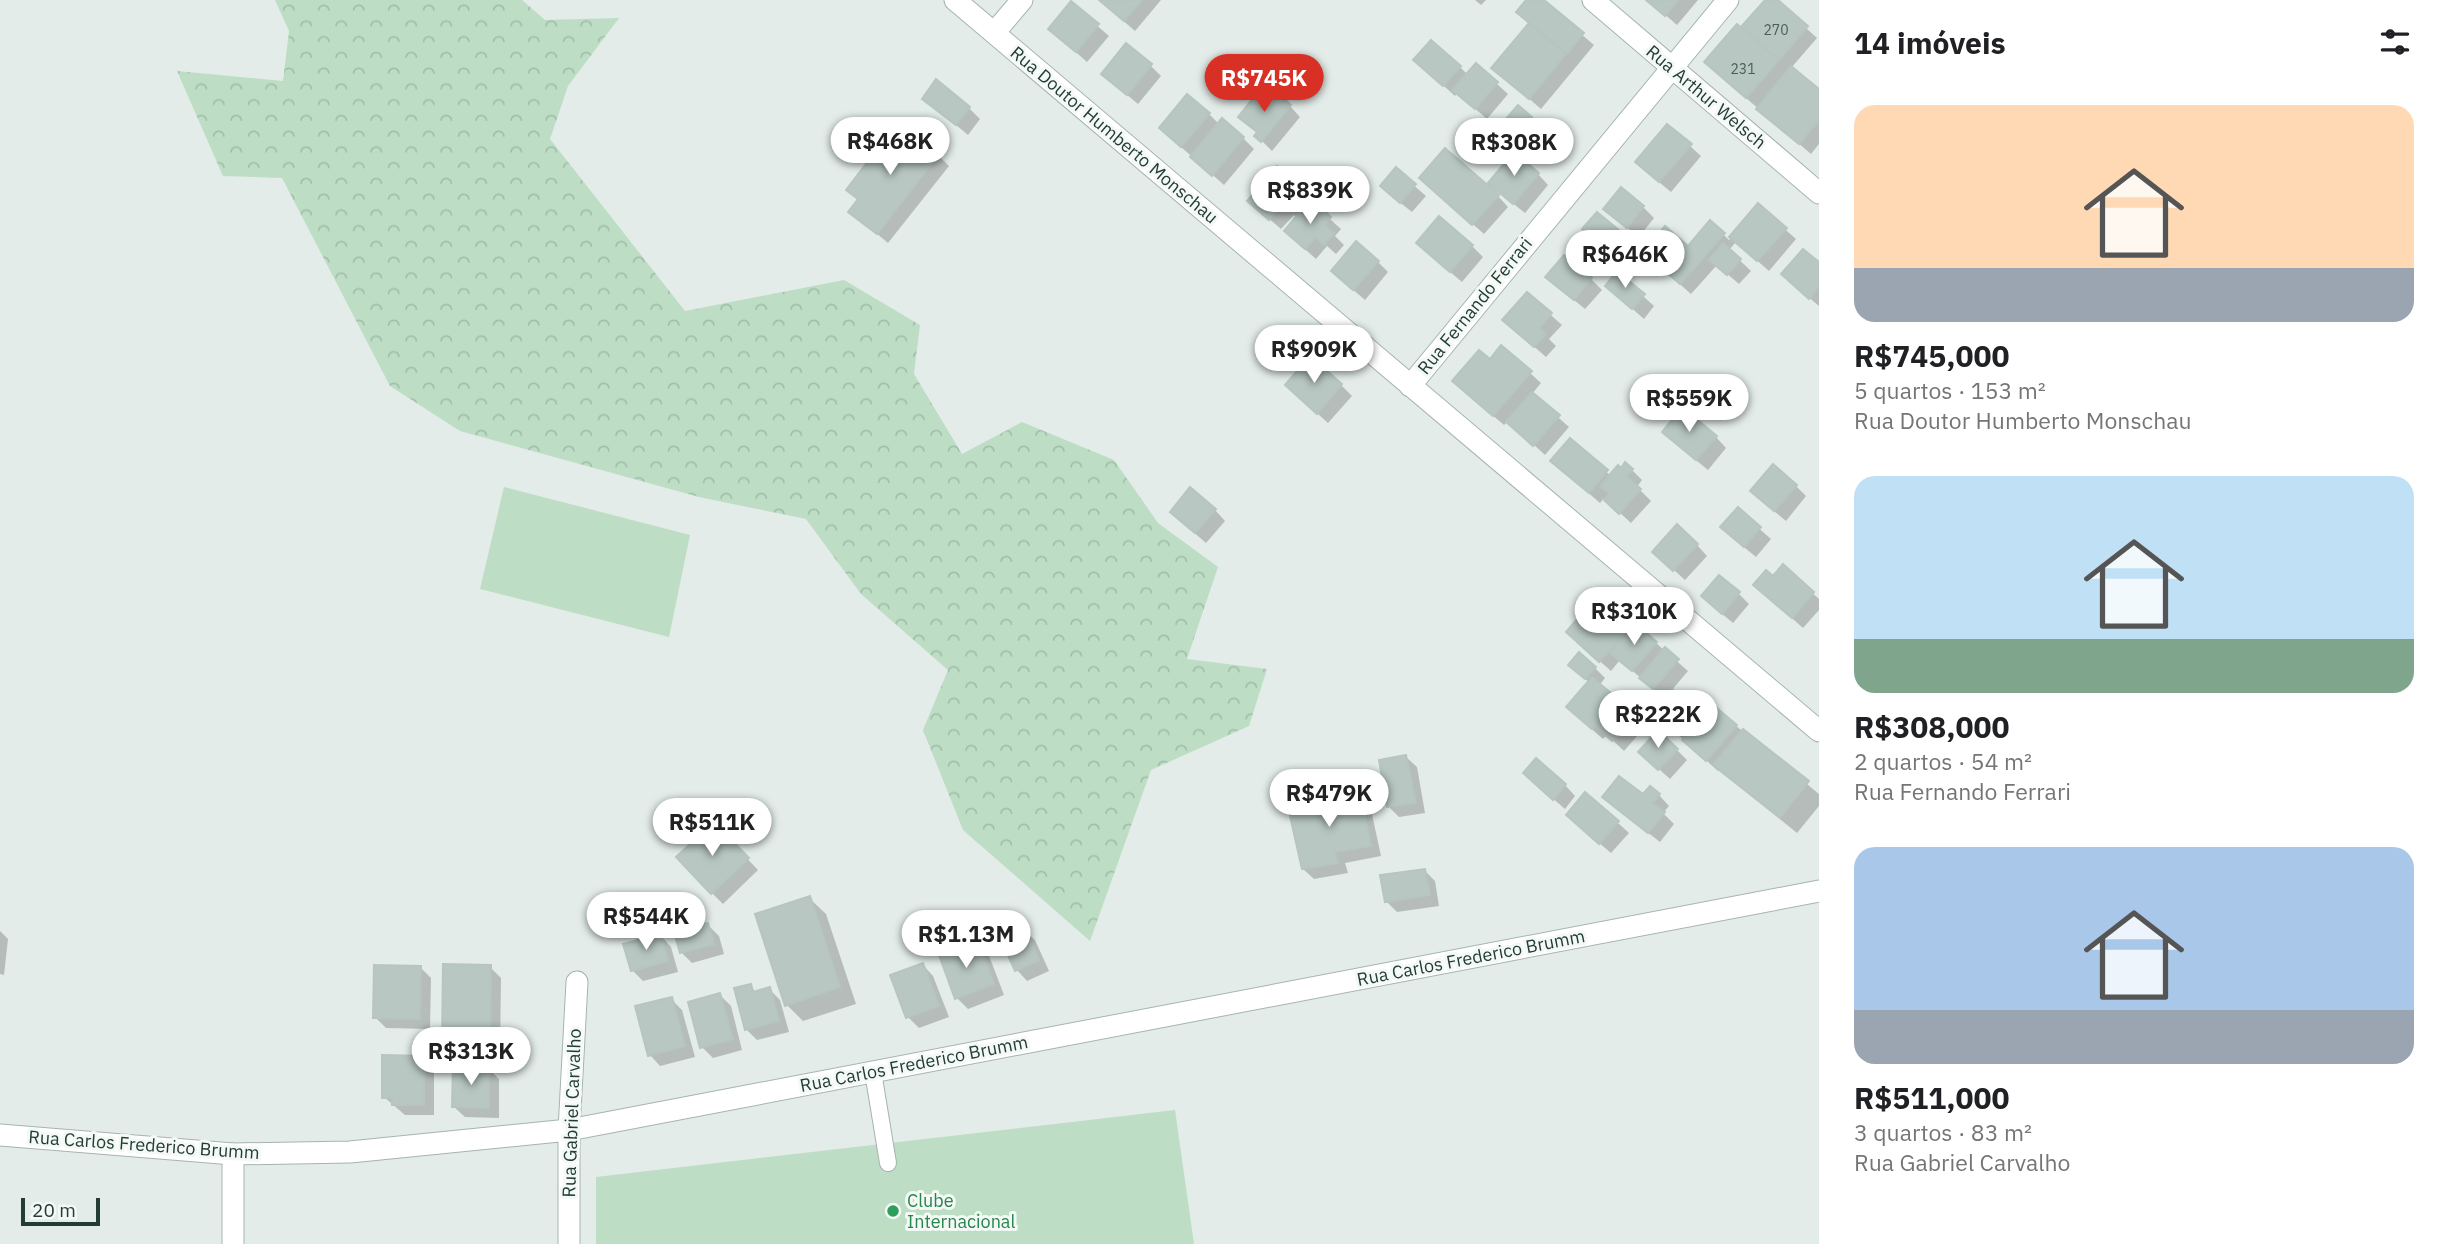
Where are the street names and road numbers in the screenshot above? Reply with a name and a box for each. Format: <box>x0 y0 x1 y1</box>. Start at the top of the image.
street label: Rua Arthur Welsch <box>1641 40 1771 154</box>
street label: Rua Doutor Humberto Monschau <box>1006 41 1223 228</box>
street label: Rua Fernando Ferrari <box>1412 232 1537 379</box>
street label: Rua Carlos Frederico Brumm <box>1355 924 1587 991</box>
street label: Rua Gabriel Carvalho <box>557 1028 586 1198</box>
street label: Rua Carlos Frederico Brumm <box>798 1030 1030 1097</box>
street label: Rua Carlos Frederico Brumm <box>28 1125 260 1164</box>

